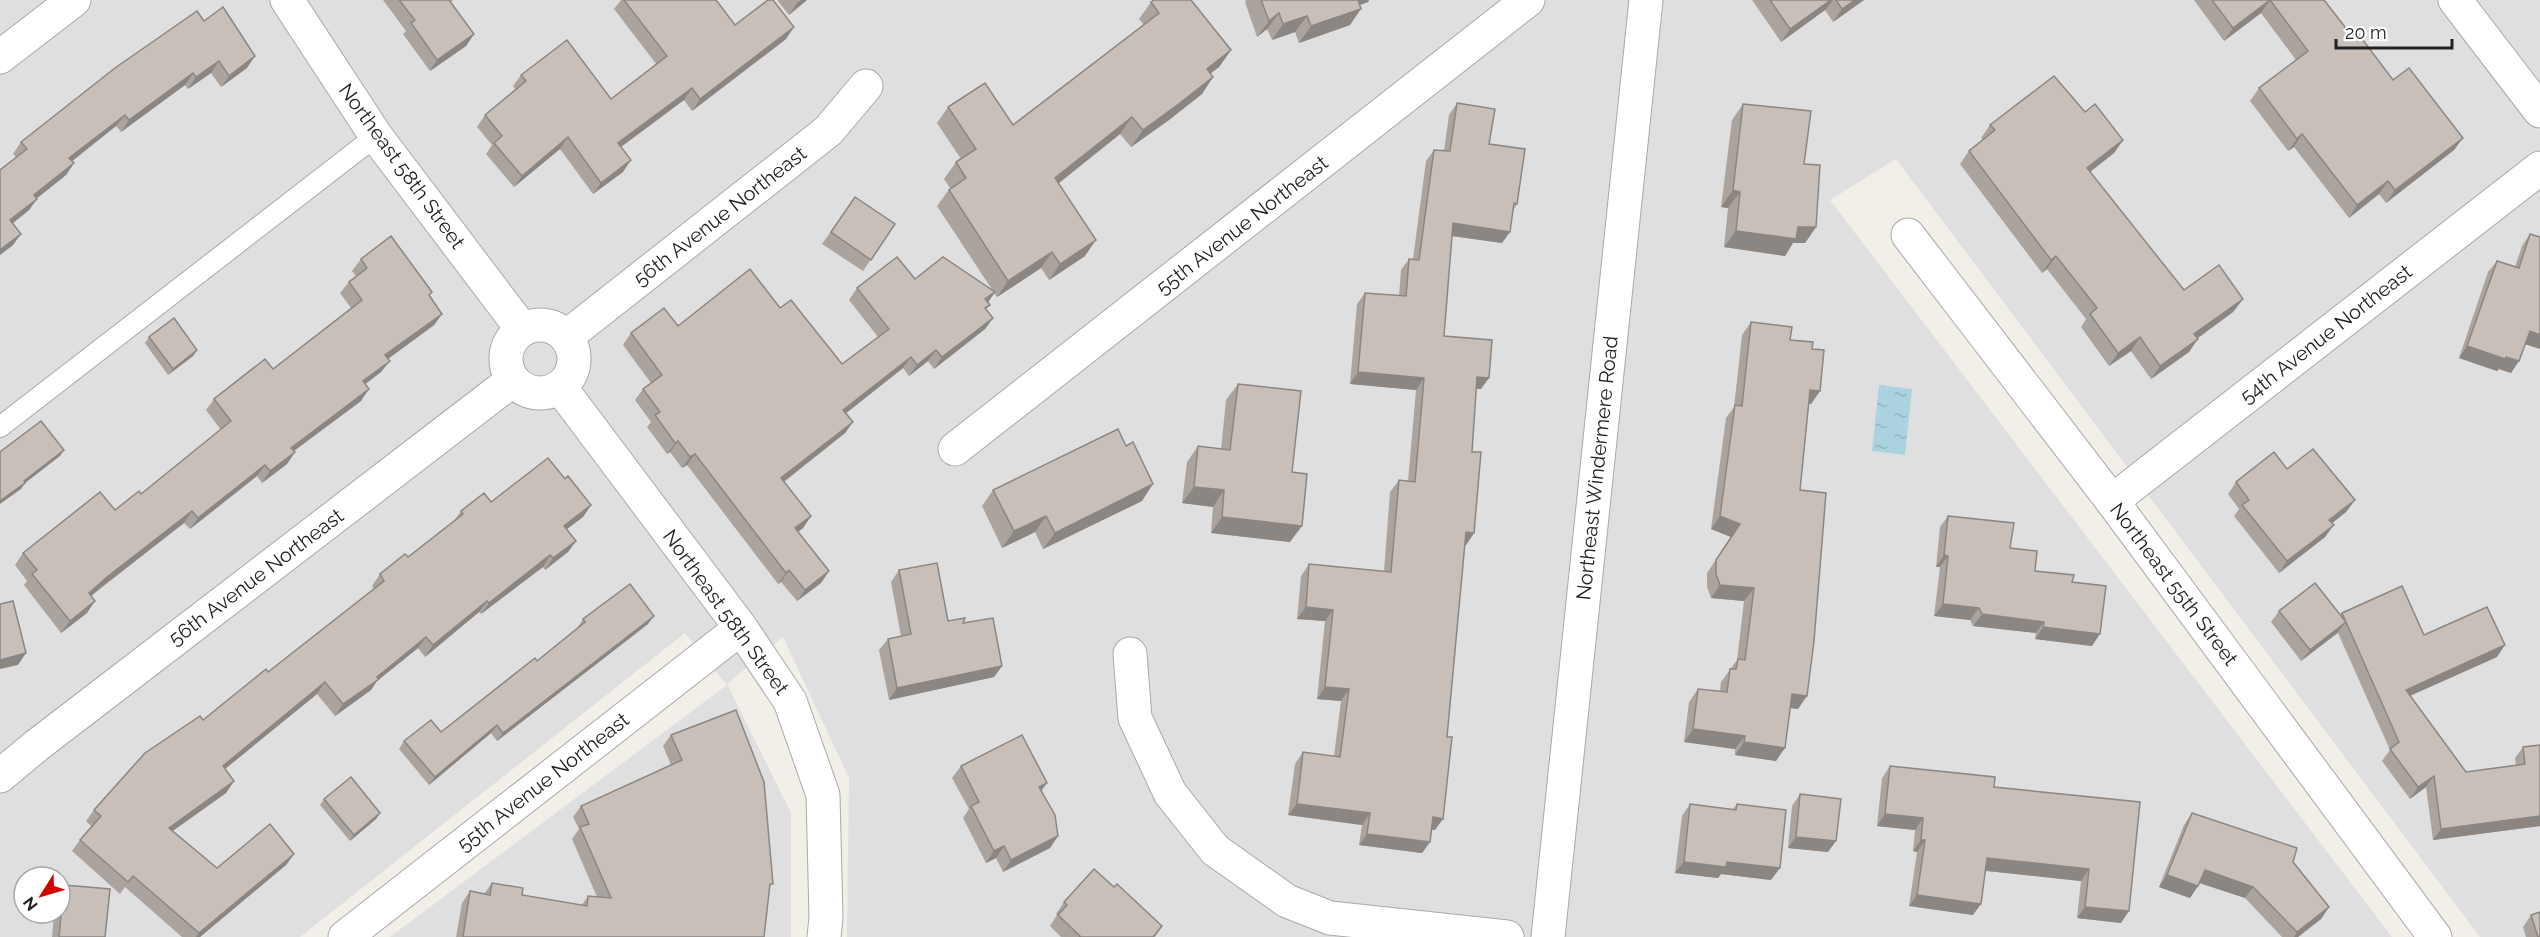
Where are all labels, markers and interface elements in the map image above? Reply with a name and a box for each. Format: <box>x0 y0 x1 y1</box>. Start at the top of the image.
scale bar <box>2336 12 2452 50</box>
text: 20 m <box>2345 22 2387 43</box>
street label: Northeast 58th Street <box>334 79 470 254</box>
street label: 56th Avenue Northeast <box>629 141 811 291</box>
street label: 55th Avenue Northeast <box>1151 150 1333 300</box>
street label: 54th Avenue Northeast <box>2235 259 2417 409</box>
street label: Northeast Windermere Road <box>1571 335 1623 601</box>
street label: Northeast 55th Street <box>2105 498 2243 670</box>
street label: 56th Avenue Northeast <box>164 503 348 651</box>
street label: Northeast 58th Street <box>658 525 794 700</box>
street label: 55th Avenue Northeast <box>452 707 634 857</box>
north arrow <box>12 865 72 925</box>
text: N <box>19 893 42 914</box>

